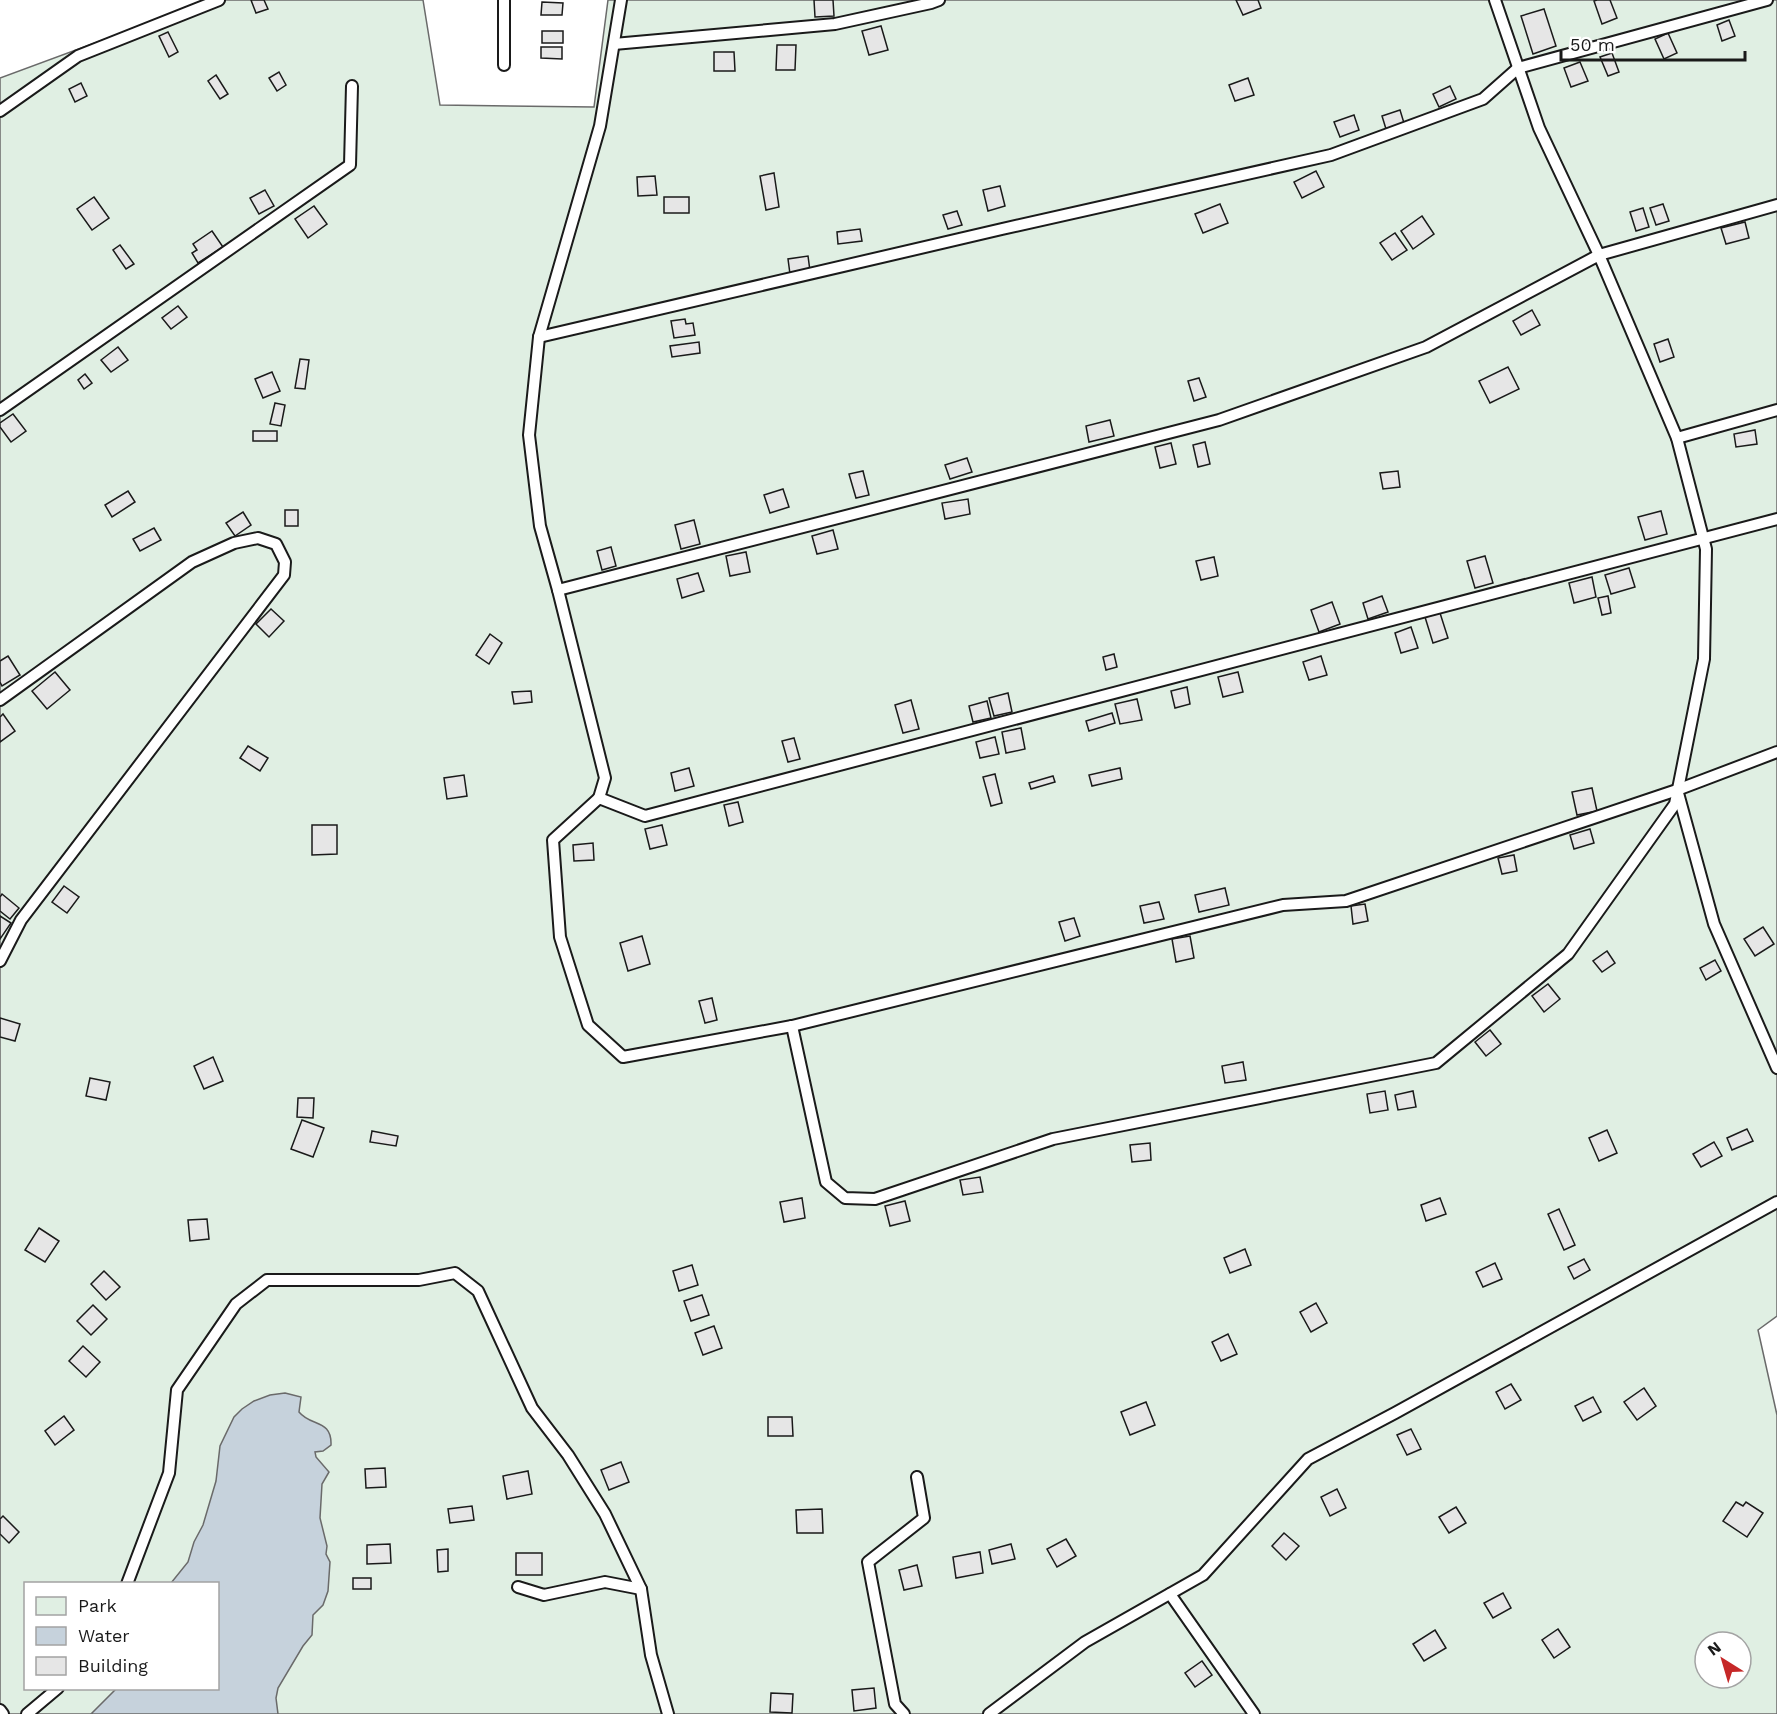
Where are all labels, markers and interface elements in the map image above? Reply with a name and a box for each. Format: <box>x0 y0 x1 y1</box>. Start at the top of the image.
scale bar <box>1561 24 1746 62</box>
text: 50 m <box>1570 34 1615 55</box>
legend <box>24 1582 219 1690</box>
text: Park <box>78 1595 117 1616</box>
text: Water <box>78 1625 130 1646</box>
north arrow <box>1693 1630 1753 1690</box>
text: N <box>1704 1637 1725 1660</box>
text: Building <box>78 1655 148 1676</box>

